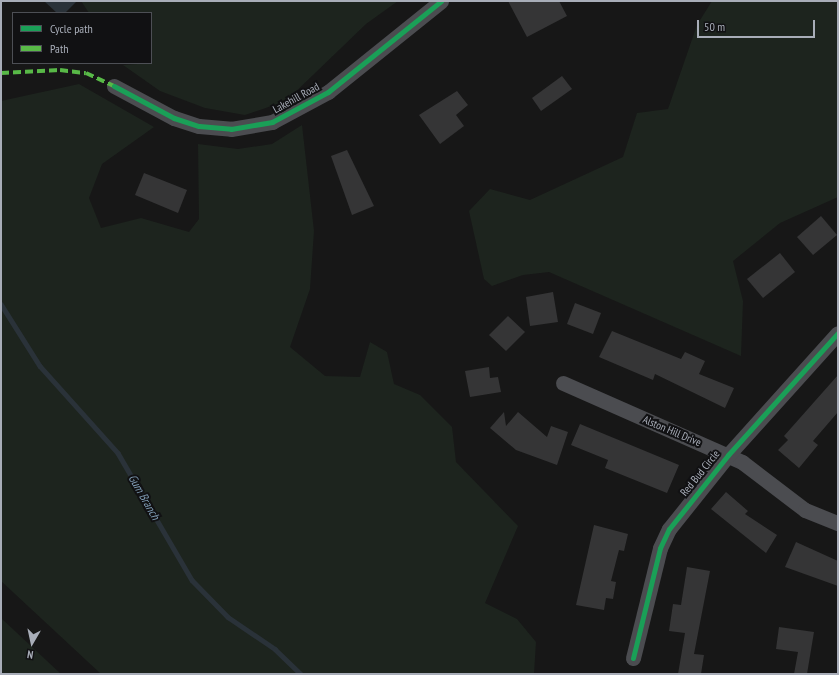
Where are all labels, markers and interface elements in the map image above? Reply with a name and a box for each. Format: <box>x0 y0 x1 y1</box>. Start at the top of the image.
legend <box>12 12 152 64</box>
scale bar <box>699 12 817 38</box>
text: 50 m <box>704 19 725 34</box>
text: Cycle path <box>50 21 93 36</box>
text: Path <box>50 41 68 56</box>
street label: Lakehill Road <box>271 80 321 116</box>
street label: Alston Hill Drive <box>641 413 703 449</box>
street label: Red Bud Circle <box>678 447 722 499</box>
water label: Gum Branch <box>125 472 163 522</box>
north arrow <box>12 623 52 663</box>
text: N <box>26 647 34 662</box>

